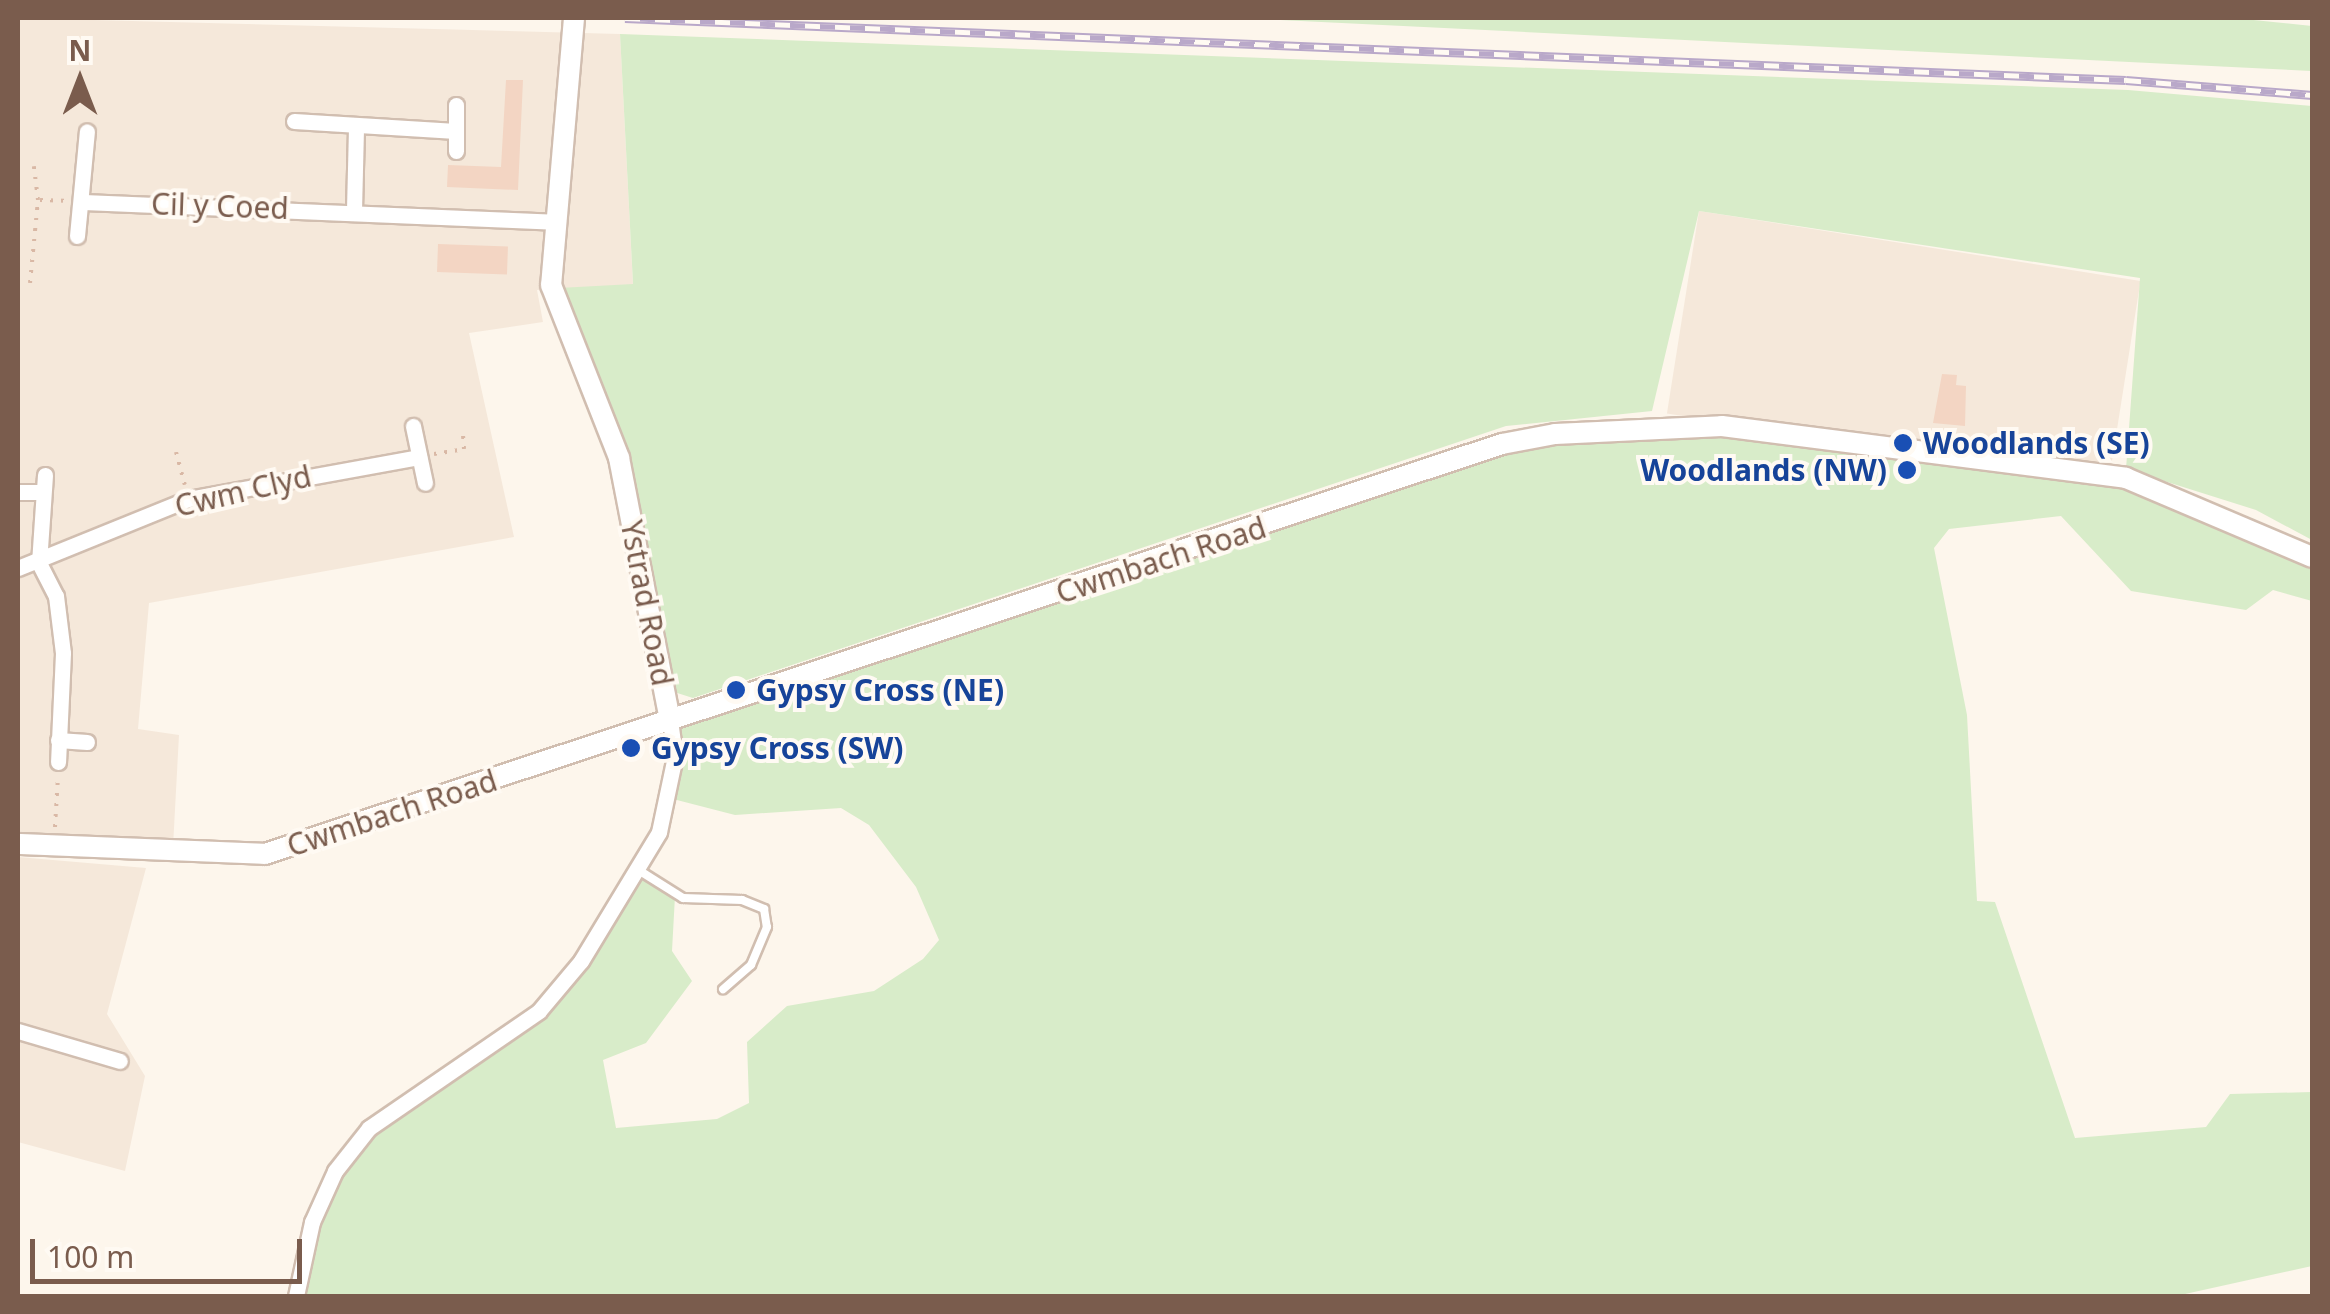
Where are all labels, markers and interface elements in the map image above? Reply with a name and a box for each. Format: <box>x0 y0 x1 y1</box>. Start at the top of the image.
north arrow <box>30 30 130 130</box>
text: N <box>69 31 91 69</box>
street label: Cil y Coed <box>151 186 289 226</box>
place label: Woodlands (SE) <box>1923 425 2150 461</box>
marker: Woodlands (SE) <box>1892 432 1914 454</box>
place label: Woodlands (NW) <box>1640 452 1887 488</box>
street label: Cwm Clyd <box>171 458 315 524</box>
marker: Woodlands (NW) <box>1896 459 1918 481</box>
street label: Cwmbach Road <box>1051 509 1271 611</box>
street label: Ystrad Road <box>613 517 681 689</box>
place label: Gypsy Cross (NE) <box>756 672 1004 708</box>
marker: Gypsy Cross (NE) <box>725 679 747 701</box>
place label: Gypsy Cross (SW) <box>651 730 903 766</box>
marker: Gypsy Cross (SW) <box>620 737 642 759</box>
street label: Cwmbach Road <box>282 762 502 864</box>
scale bar <box>35 1219 308 1281</box>
text: 100 m <box>47 1236 134 1277</box>

